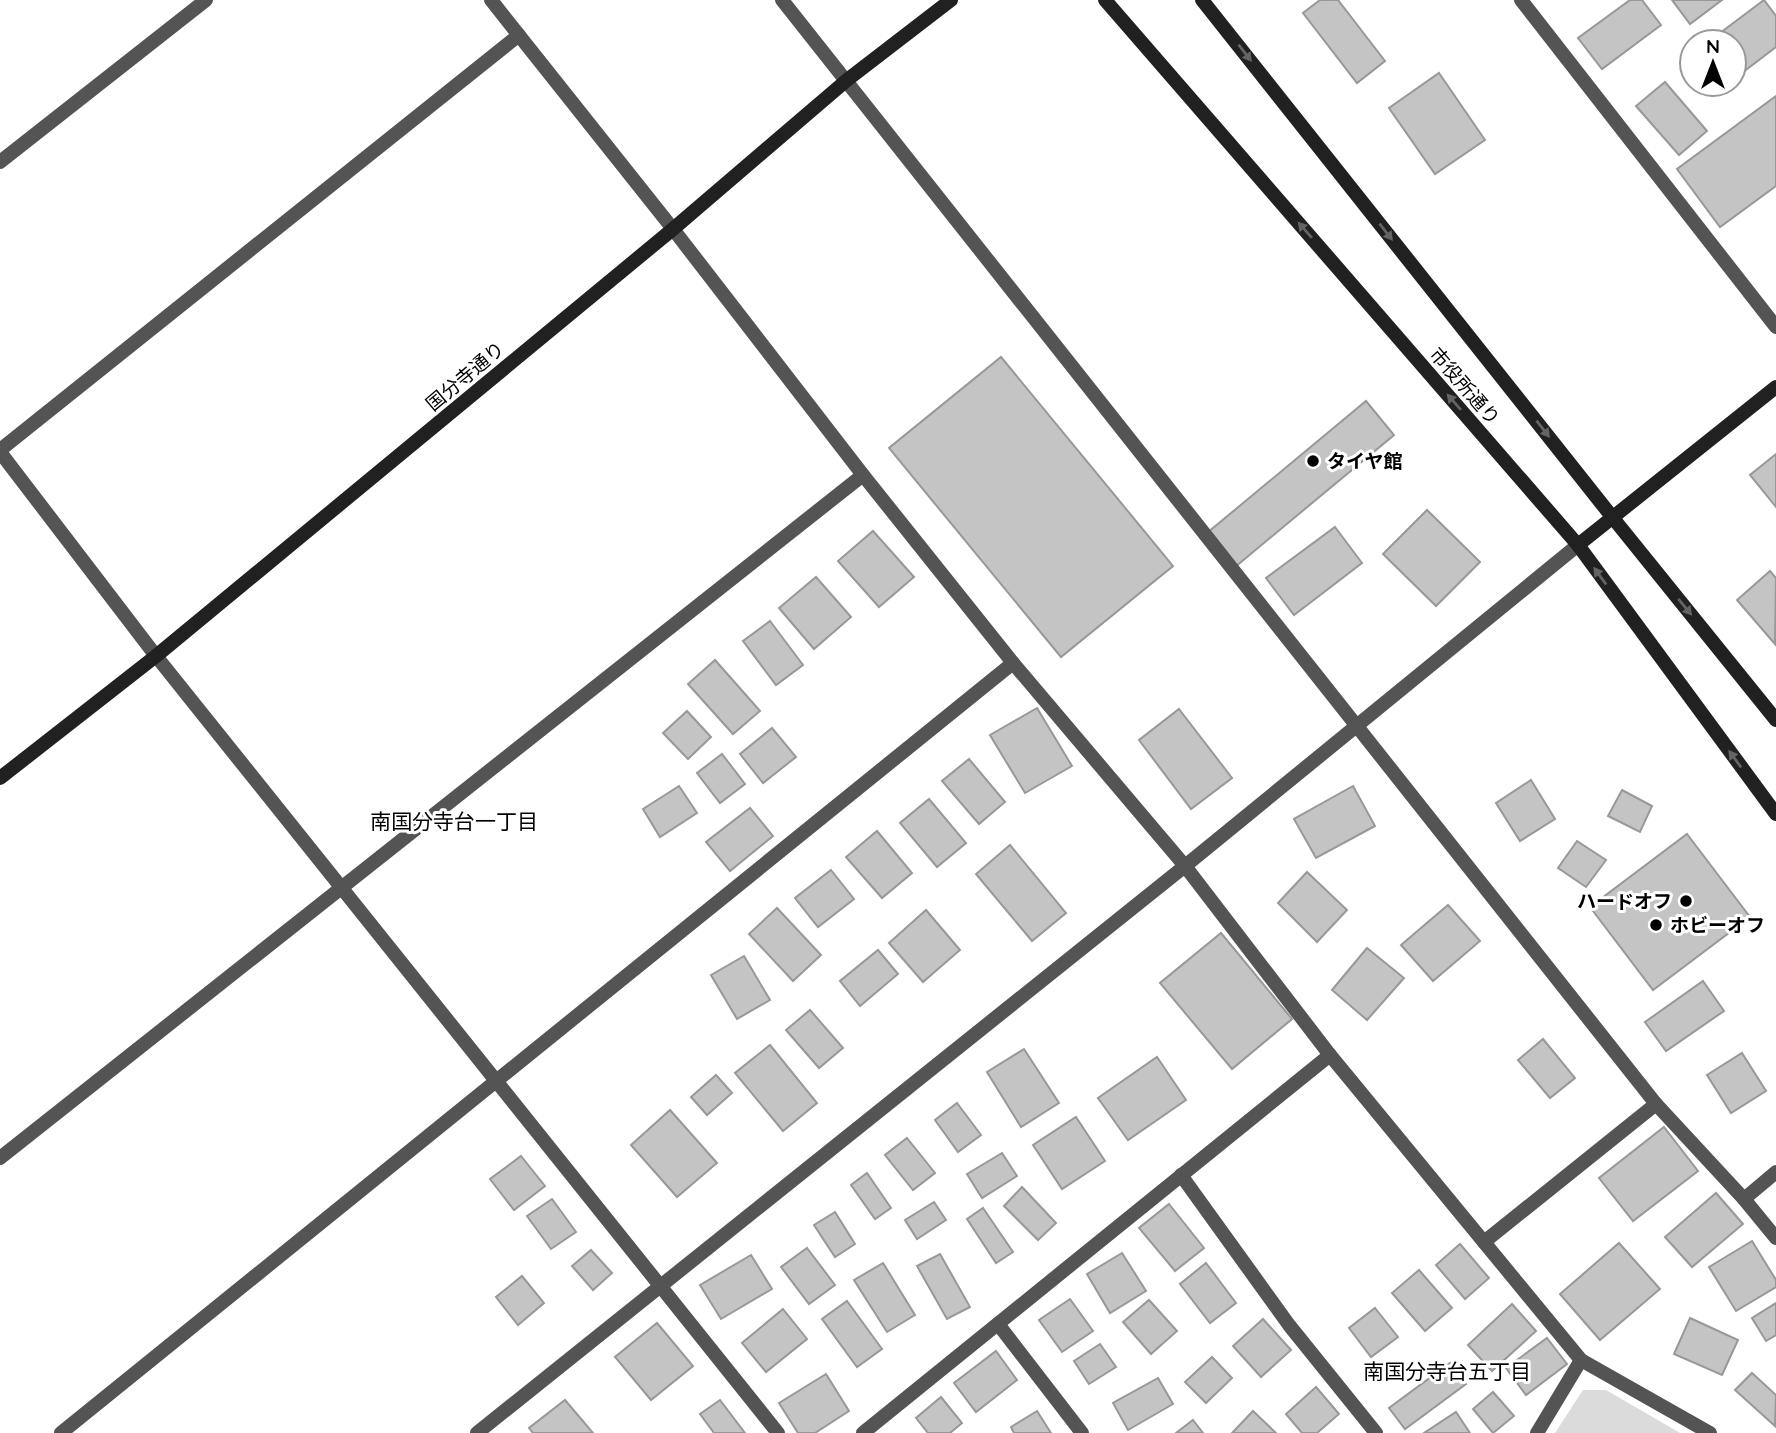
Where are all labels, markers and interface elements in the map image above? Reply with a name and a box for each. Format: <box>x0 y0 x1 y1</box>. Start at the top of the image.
north arrow <box>1678 28 1748 98</box>
text: N <box>1706 34 1720 58</box>
one-way arrow <box>1237 44 1252 62</box>
one-way arrow <box>1297 221 1313 239</box>
one-way arrow <box>1378 223 1393 240</box>
street label: 国分寺通り <box>421 336 509 416</box>
street label: 市役所通り <box>1425 342 1505 430</box>
one-way arrow <box>1446 393 1462 411</box>
one-way arrow <box>1535 420 1550 438</box>
place label: タイヤ館 <box>1327 449 1402 473</box>
marker: タイヤ館 <box>1305 453 1321 469</box>
one-way arrow <box>1594 567 1608 585</box>
one-way arrow <box>1677 597 1692 615</box>
one-way arrow <box>1729 750 1743 768</box>
district label: 南国分寺台一丁目 <box>370 808 538 834</box>
place label: ハードオフ <box>1577 889 1672 913</box>
marker: ハードオフ <box>1678 893 1694 909</box>
place label: ホビーオフ <box>1670 913 1765 937</box>
marker: ホビーオフ <box>1648 917 1664 933</box>
district label: 南国分寺台五丁目 <box>1363 1358 1531 1384</box>

